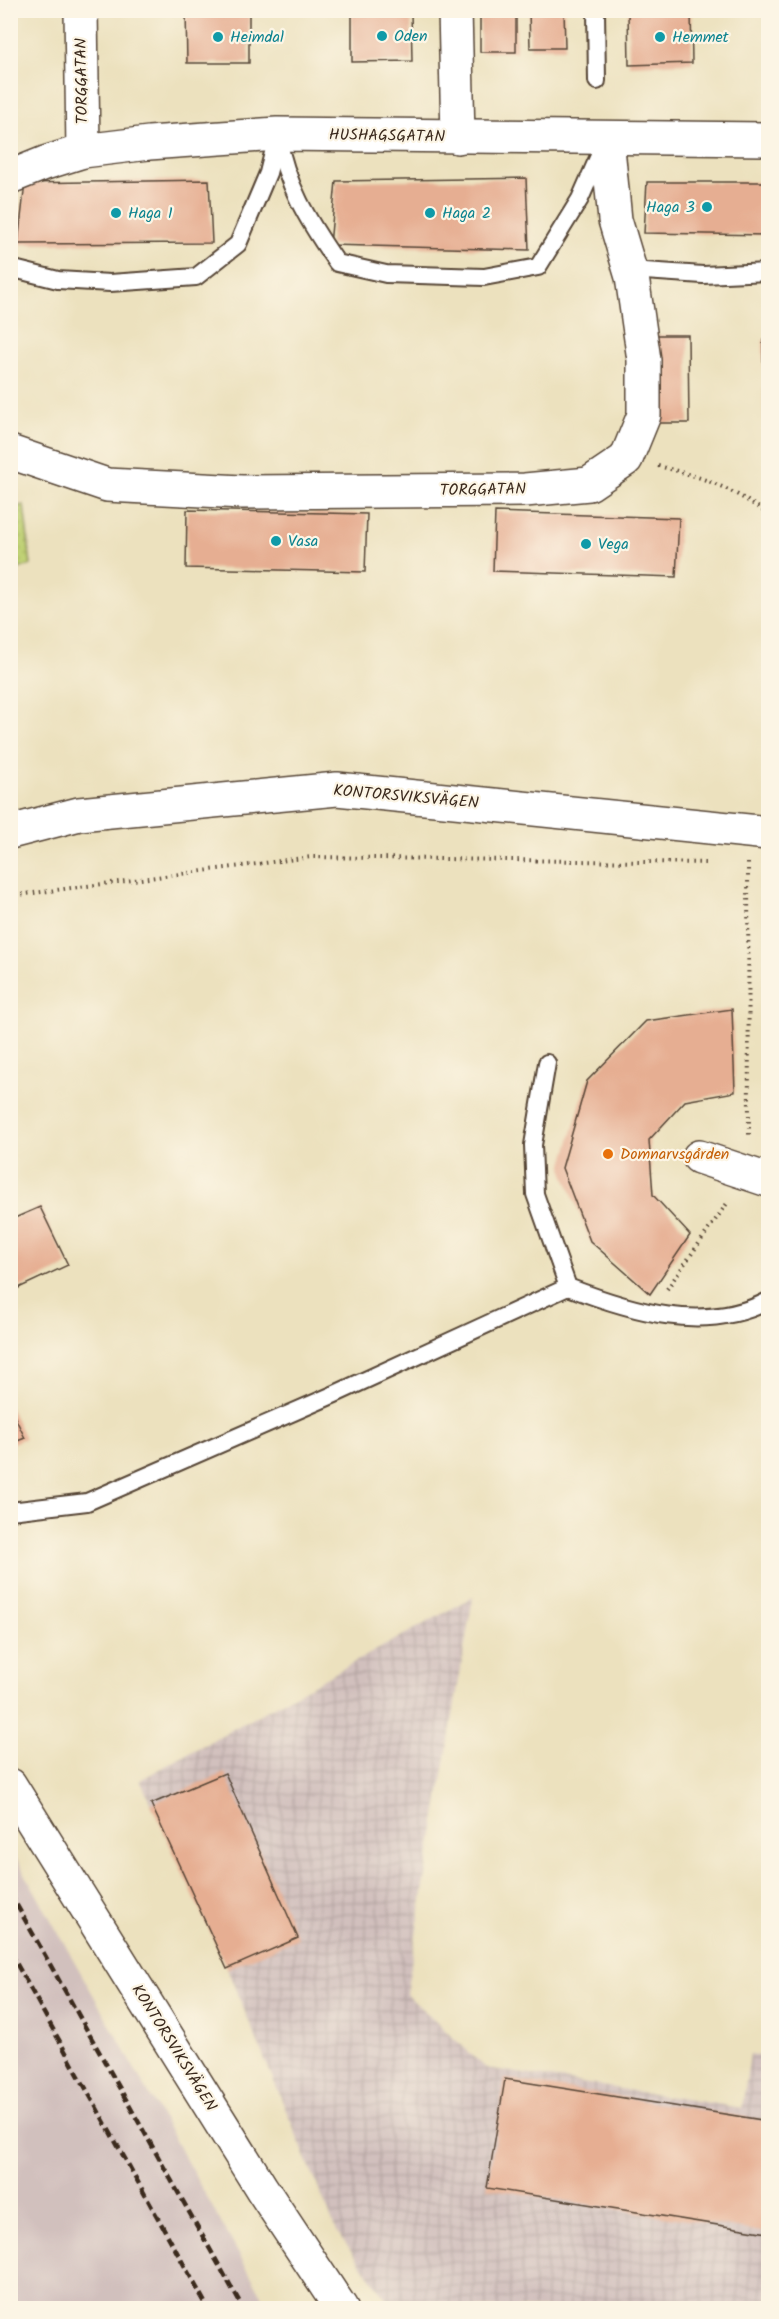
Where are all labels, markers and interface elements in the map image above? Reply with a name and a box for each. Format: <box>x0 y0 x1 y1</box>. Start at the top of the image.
place label: Oden <box>394 24 428 49</box>
place label: Heimdal <box>230 25 284 50</box>
place label: Hemmet <box>672 25 730 50</box>
marker: Oden <box>375 29 389 43</box>
marker: Heimdal <box>211 30 225 44</box>
marker: Hemmet <box>653 30 667 44</box>
street label: TORGGATAN <box>69 38 95 124</box>
street label: HUSHAGSGATAN <box>329 122 445 150</box>
place label: Haga 3 <box>646 195 695 220</box>
marker: Haga 3 <box>700 200 714 214</box>
place label: Haga 1 <box>128 201 173 226</box>
place label: Haga 2 <box>442 201 491 226</box>
marker: Haga 1 <box>109 206 123 220</box>
marker: Haga 2 <box>423 206 437 220</box>
street label: TORGGATAN <box>440 477 526 503</box>
place label: Vasa <box>288 529 318 554</box>
place label: Vega <box>598 532 629 557</box>
marker: Vasa <box>269 534 283 548</box>
marker: Vega <box>579 537 593 551</box>
street label: KONTORSVIKSVÄGEN <box>332 778 480 816</box>
place label: Domnarvsgården <box>620 1142 729 1167</box>
marker: Domnarvsgården <box>601 1147 615 1161</box>
street label: KONTORSVIKSVÄGEN <box>125 1979 223 2117</box>

